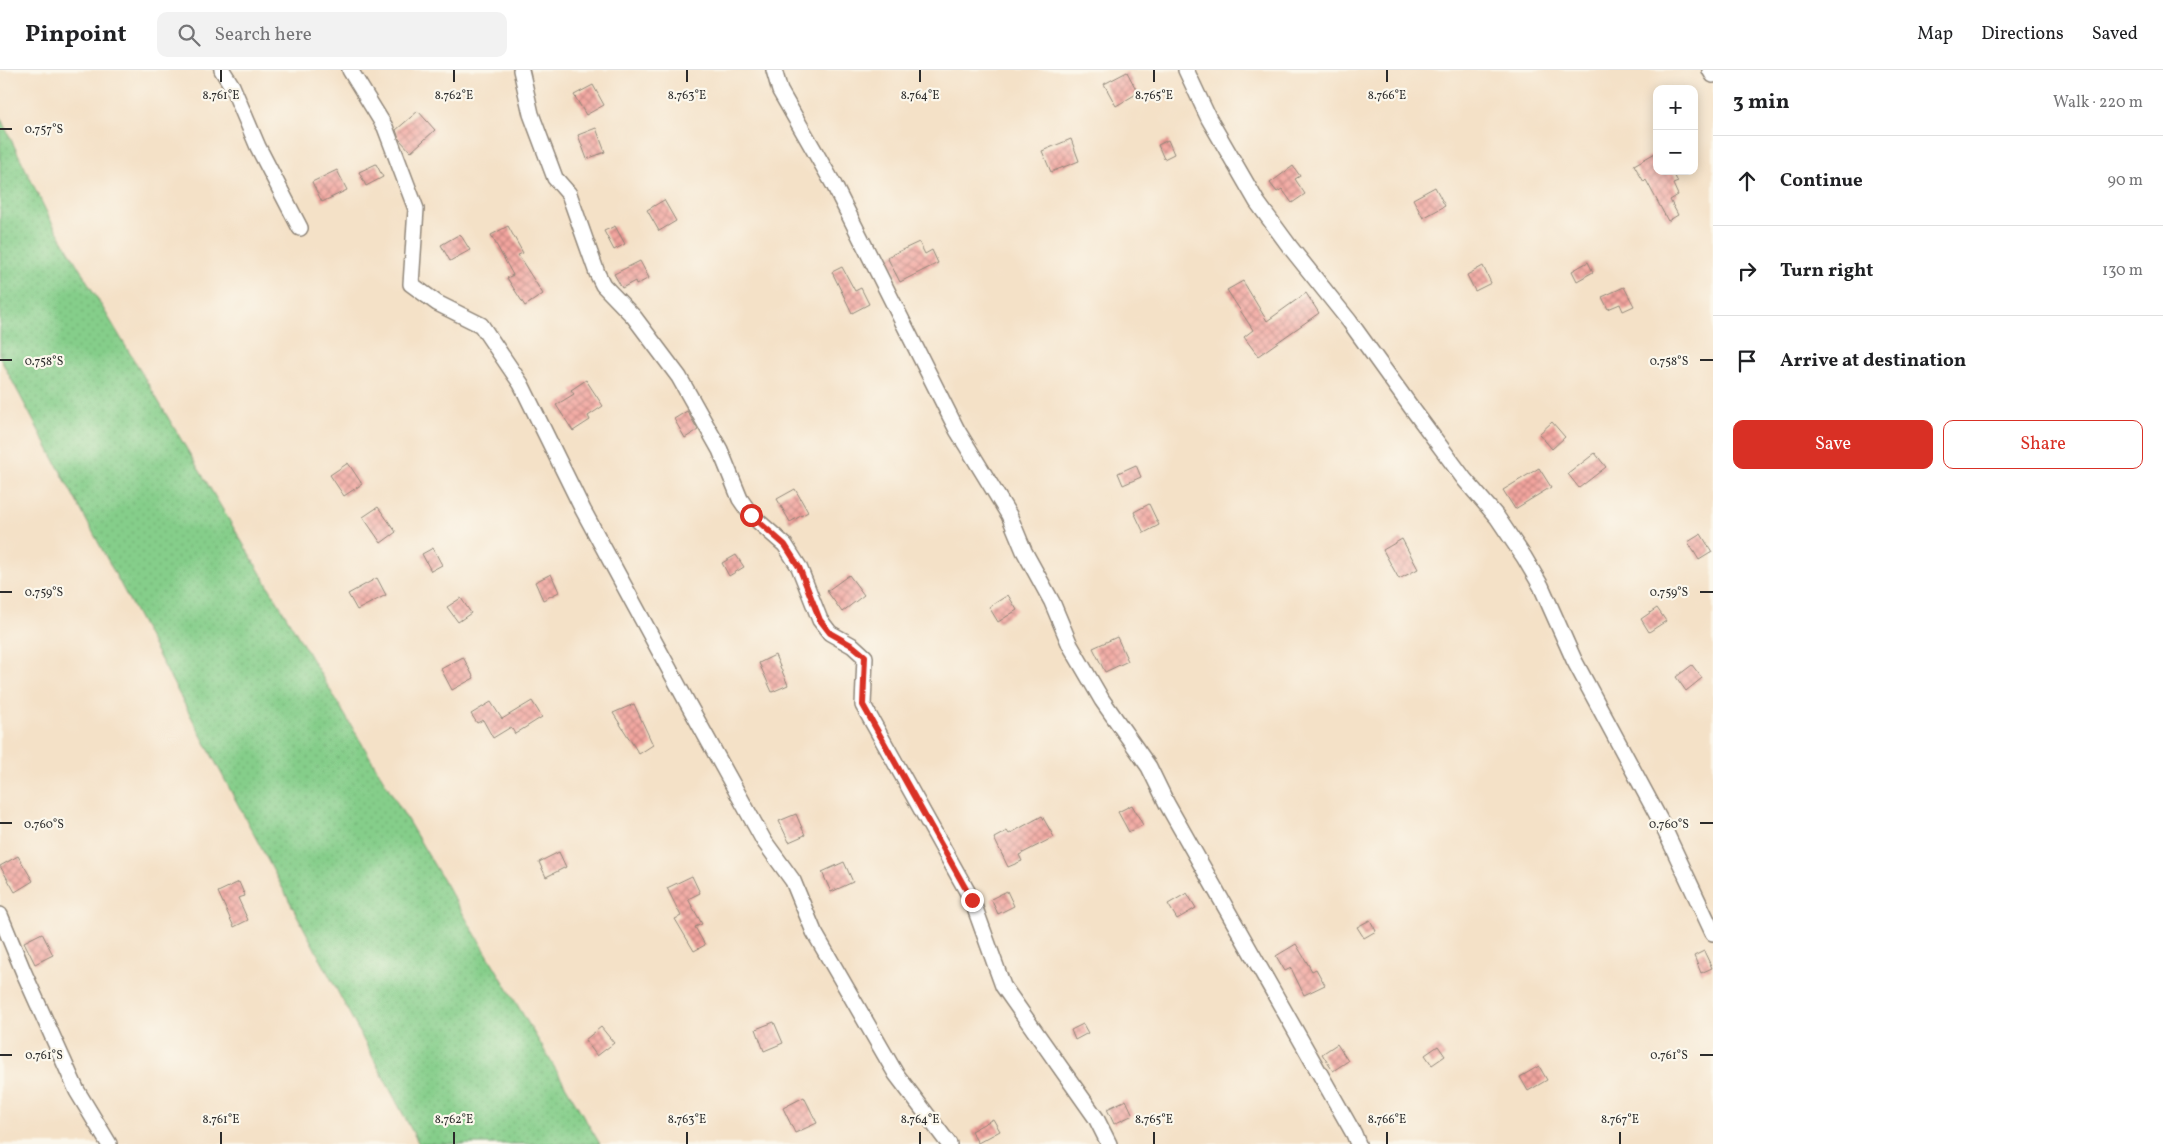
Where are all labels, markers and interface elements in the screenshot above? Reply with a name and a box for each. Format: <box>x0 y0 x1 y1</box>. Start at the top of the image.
search box <box>157 12 507 57</box>
text: Pinpoint <box>25 18 127 52</box>
icon: search <box>175 21 203 49</box>
text: Search here <box>215 22 312 48</box>
text: Map <box>1917 22 1953 47</box>
text: Directions <box>1981 22 2064 47</box>
text: Saved <box>2092 22 2138 47</box>
map controls <box>1653 85 1698 175</box>
button: + <box>1653 85 1698 130</box>
text: 8.761°E <box>203 88 239 104</box>
text: 8.762°E <box>435 88 473 104</box>
text: 8.763°E <box>668 88 706 104</box>
text: 8.764°E <box>901 88 939 104</box>
text: 8.765°E <box>1135 88 1173 104</box>
text: 8.766°E <box>1368 88 1406 104</box>
text: 3 min <box>1733 88 1789 117</box>
text: Walk · 220 m <box>2053 92 2143 114</box>
text: 0.757°S <box>25 122 63 138</box>
button: − <box>1653 130 1698 175</box>
icon: ahead <box>1733 167 1761 195</box>
text: Continue <box>1780 168 1863 194</box>
text: 90 m <box>2107 170 2143 192</box>
icon: right <box>1733 257 1761 285</box>
text: Turn right <box>1780 258 1873 284</box>
text: 130 m <box>2102 260 2143 282</box>
icon: arrive <box>1733 347 1761 375</box>
text: Arrive at destination <box>1780 348 1966 374</box>
text: 0.758°S <box>25 354 63 370</box>
text: 0.758°S <box>1650 354 1688 370</box>
button: Save <box>1733 420 1933 469</box>
button: Share <box>1943 420 2143 469</box>
route start <box>740 504 763 527</box>
text: 0.759°S <box>25 585 63 601</box>
text: 0.759°S <box>1650 585 1688 601</box>
text: 0.760°S <box>24 817 64 833</box>
text: 0.760°S <box>1649 817 1689 833</box>
route end <box>961 889 984 912</box>
text: 0.761°S <box>25 1048 63 1064</box>
text: 0.761°S <box>1650 1048 1688 1064</box>
text: 8.761°E <box>203 1112 239 1128</box>
text: 8.762°E <box>435 1112 473 1128</box>
text: 8.763°E <box>668 1112 706 1128</box>
text: 8.764°E <box>901 1112 939 1128</box>
text: 8.765°E <box>1135 1112 1173 1128</box>
text: 8.766°E <box>1368 1112 1406 1128</box>
text: 8.767°E <box>1601 1112 1639 1128</box>

